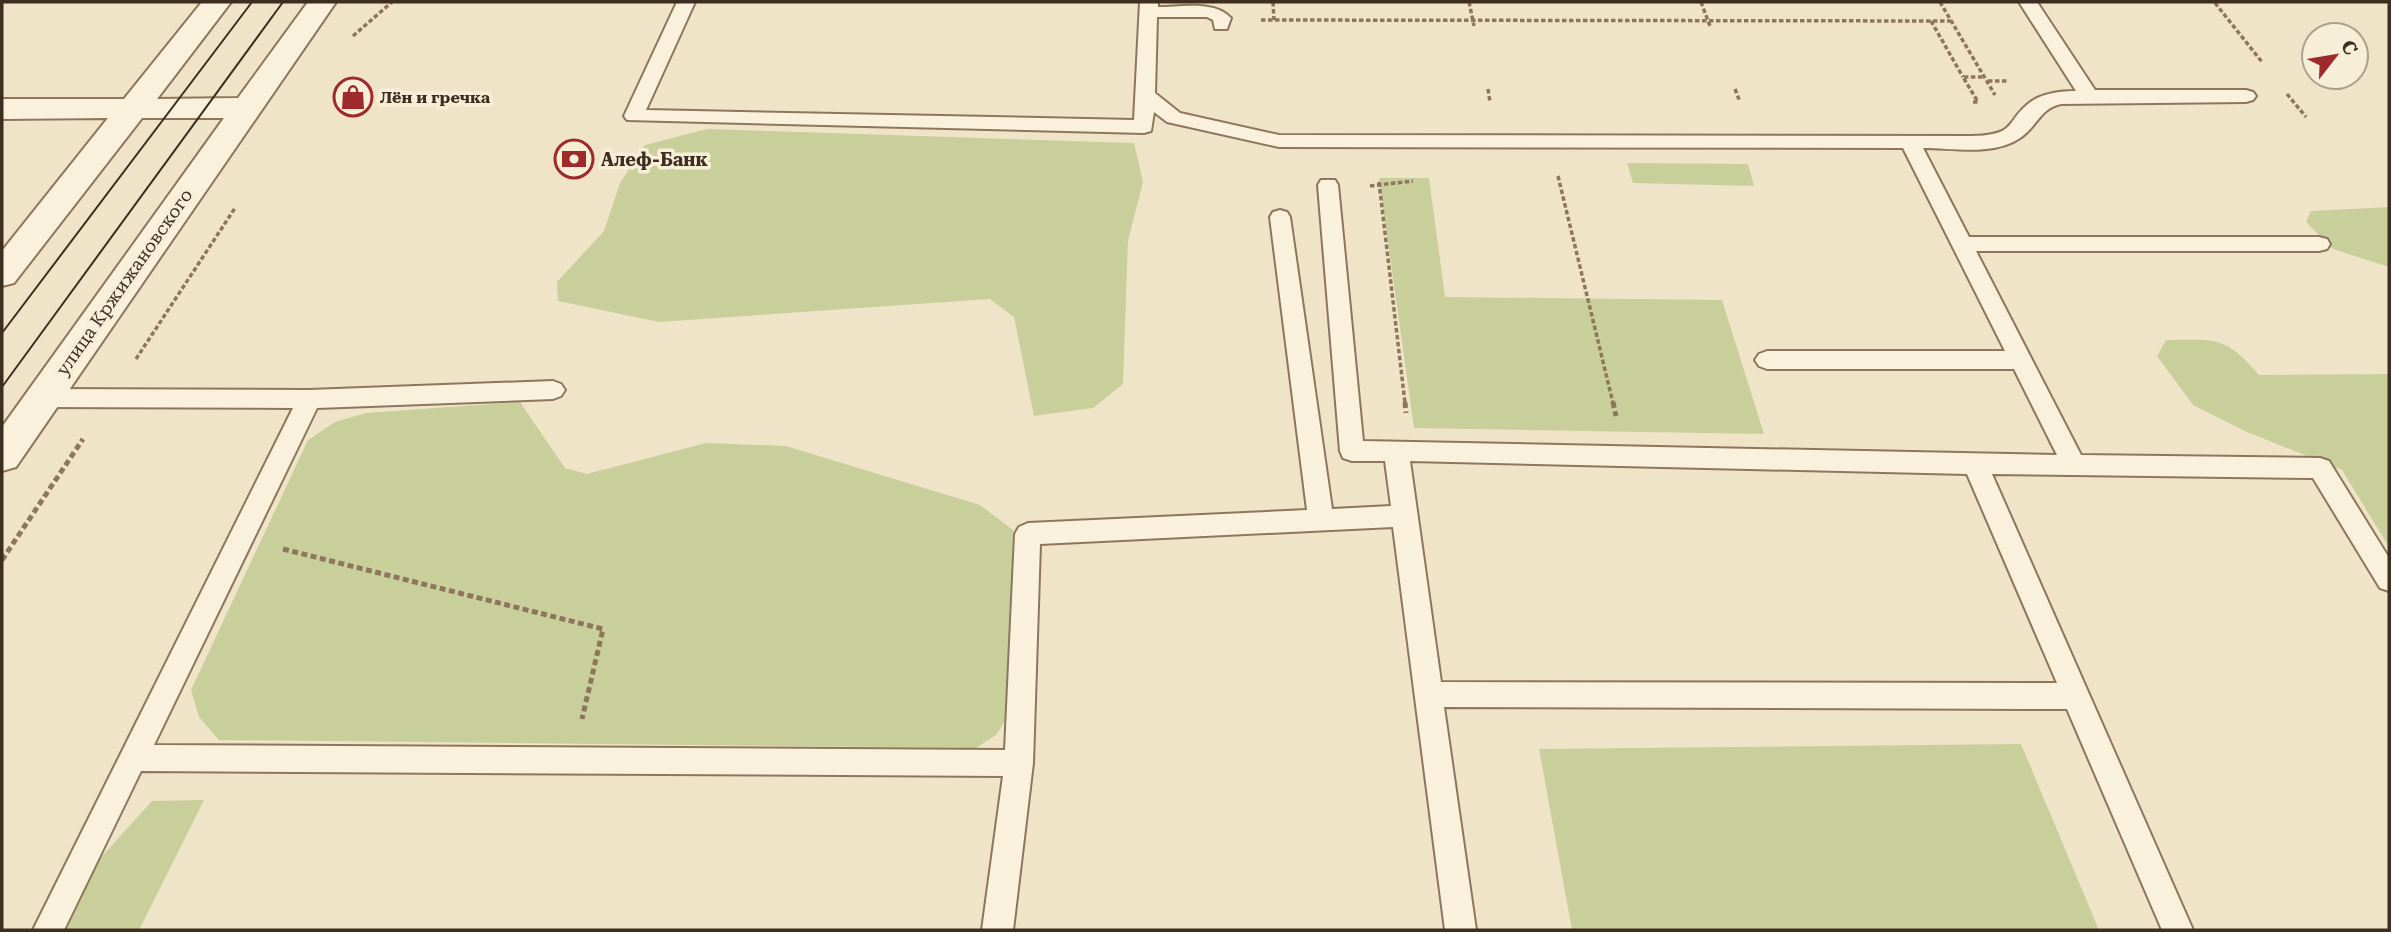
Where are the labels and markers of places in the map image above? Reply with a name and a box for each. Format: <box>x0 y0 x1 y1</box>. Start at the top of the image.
shop icon: Лён и гречка <box>332 76 374 118</box>
place label: Лён и гречка <box>380 88 491 107</box>
bank icon: Алеф-Банк <box>553 138 595 180</box>
place label: Алеф-Банк <box>601 149 708 170</box>

